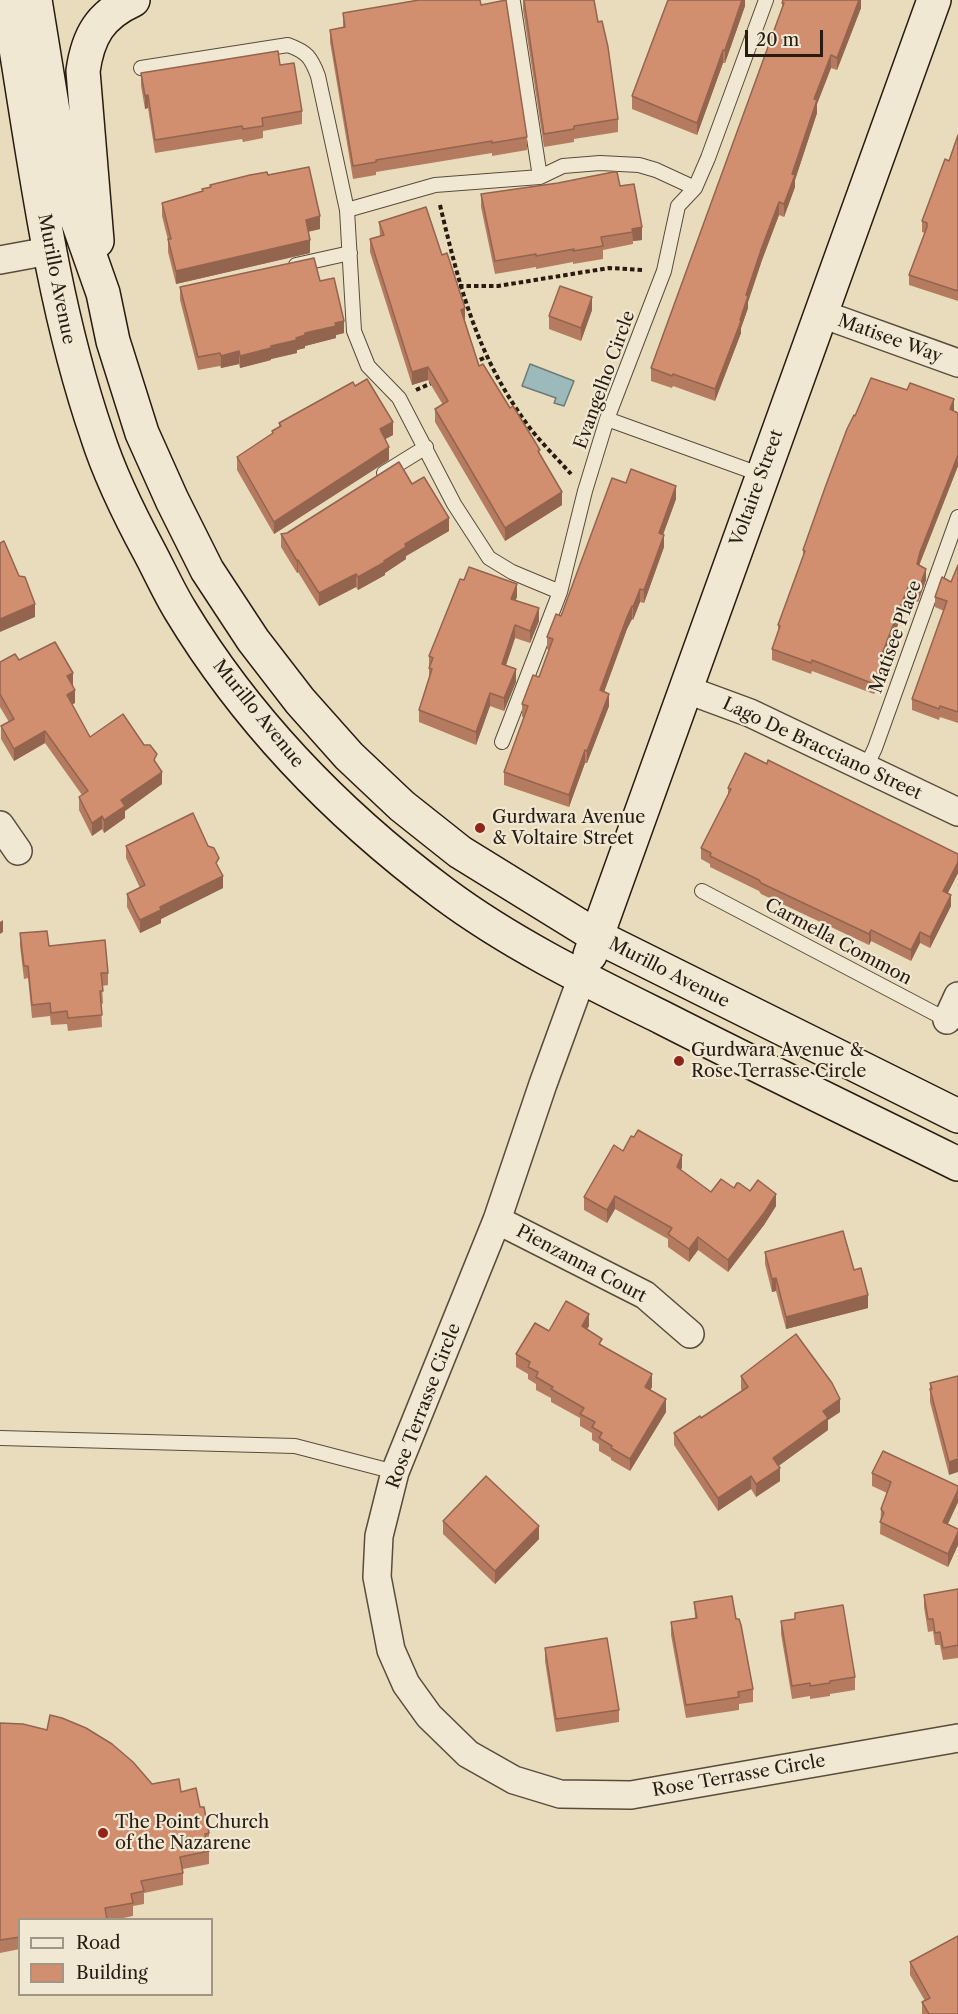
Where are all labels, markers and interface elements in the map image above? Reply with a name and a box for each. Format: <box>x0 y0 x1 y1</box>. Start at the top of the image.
scale bar <box>748 18 826 56</box>
text: 20 m <box>756 29 799 51</box>
street label: Murillo Avenue <box>33 212 79 346</box>
street label: Evangelho Circle <box>570 308 640 452</box>
street label: Matisee Way <box>835 310 945 368</box>
street label: Voltaire Street <box>726 427 788 549</box>
street label: Matisee Place <box>866 578 926 696</box>
street label: Murillo Avenue <box>208 656 308 772</box>
street label: Lago De Bracciano Street <box>719 693 925 805</box>
place label: Gurdwara Avenue & Voltaire Street <box>492 807 645 850</box>
marker: Gurdwara Avenue & Voltaire Street <box>473 821 487 835</box>
street label: Carmella Common <box>761 894 915 990</box>
street label: Murillo Avenue <box>605 933 733 1013</box>
place label: Gurdwara Avenue & Rose Terrasse Circle <box>691 1040 866 1082</box>
marker: Gurdwara Avenue & Rose Terrasse Circle <box>672 1054 686 1068</box>
street label: Pienzanna Court <box>512 1221 650 1307</box>
street label: Rose Terrasse Circle <box>383 1320 465 1492</box>
street label: Rose Terrasse Circle <box>651 1750 827 1802</box>
place label: The Point Church of the Nazarene <box>115 1812 269 1854</box>
marker: The Point Church of the Nazarene <box>96 1826 110 1840</box>
legend <box>18 1918 213 1996</box>
text: Road <box>76 1932 121 1954</box>
text: Building <box>76 1962 148 1984</box>

